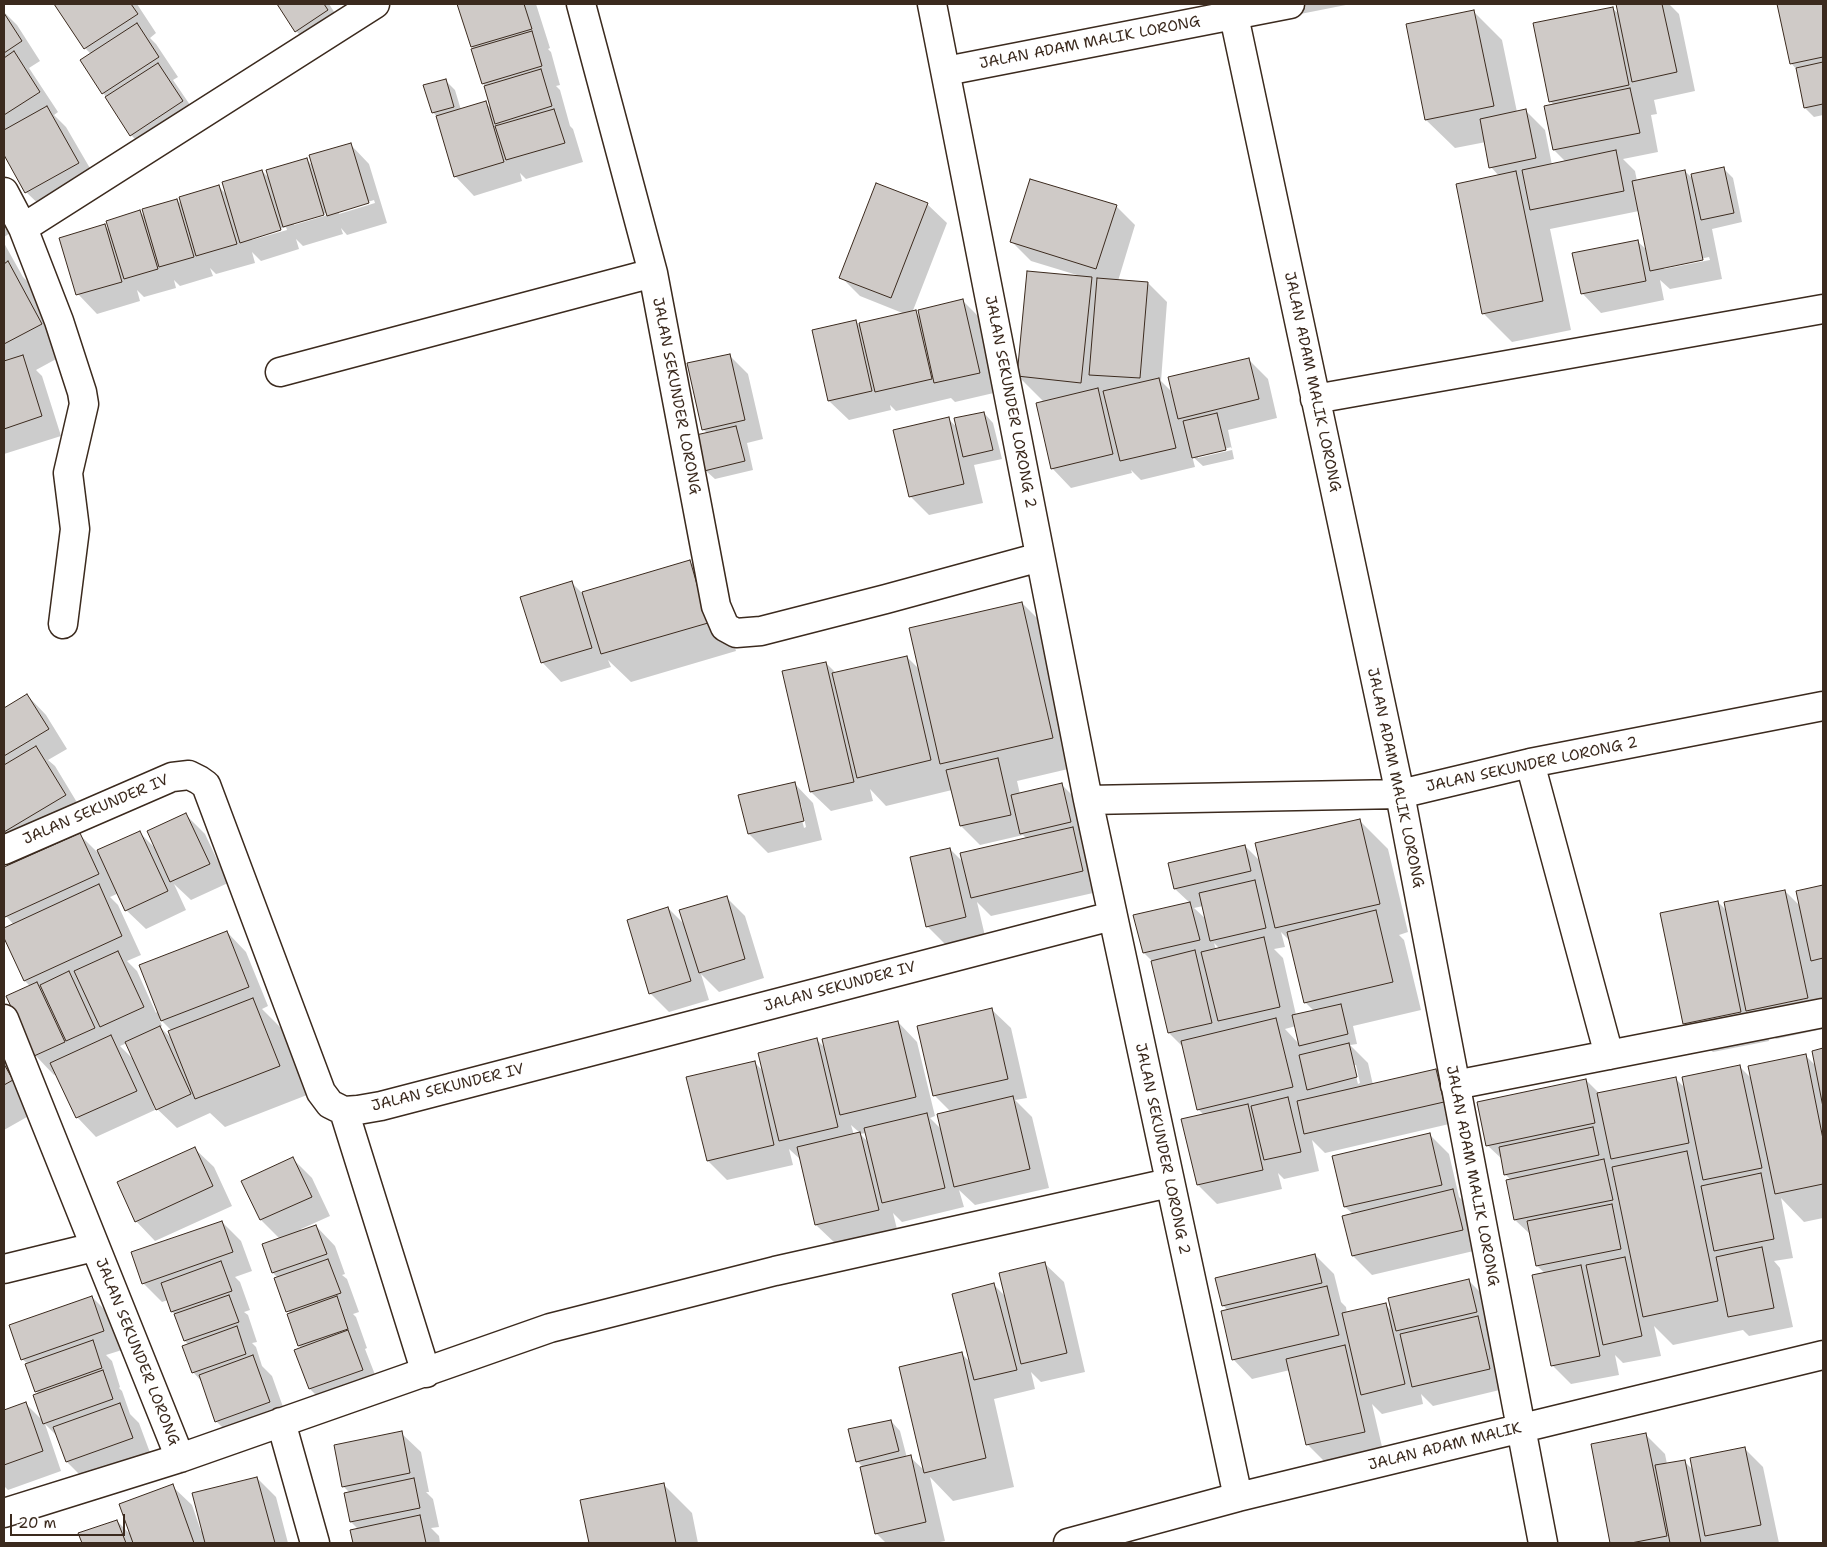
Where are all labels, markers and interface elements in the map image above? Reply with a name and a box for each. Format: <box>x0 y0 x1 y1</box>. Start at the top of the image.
street label: JALAN ADAM MALIK LORONG <box>978 13 1202 73</box>
street label: JALAN ADAM MALIK LORONG <box>1280 270 1344 494</box>
street label: JALAN SEKUNDER LORONG 2 <box>981 294 1039 510</box>
street label: JALAN SEKUNDER LORONG <box>648 296 704 496</box>
street label: JALAN ADAM MALIK LORONG <box>1363 666 1427 890</box>
street label: JALAN SEKUNDER LORONG 2 <box>1425 734 1639 796</box>
street label: JALAN SEKUNDER IV <box>21 771 171 849</box>
street label: JALAN SEKUNDER IV <box>762 958 918 1016</box>
street label: JALAN SEKUNDER LORONG 2 <box>1131 1042 1193 1256</box>
street label: JALAN SEKUNDER IV <box>370 1060 526 1116</box>
street label: JALAN ADAM MALIK LORONG <box>1442 1064 1502 1288</box>
street label: JALAN SEKUNDER LORONG <box>91 1256 183 1448</box>
street label: JALAN ADAM MALIK <box>1367 1419 1523 1475</box>
scale bar <box>12 1504 128 1536</box>
text: 20 m <box>18 1513 57 1533</box>

